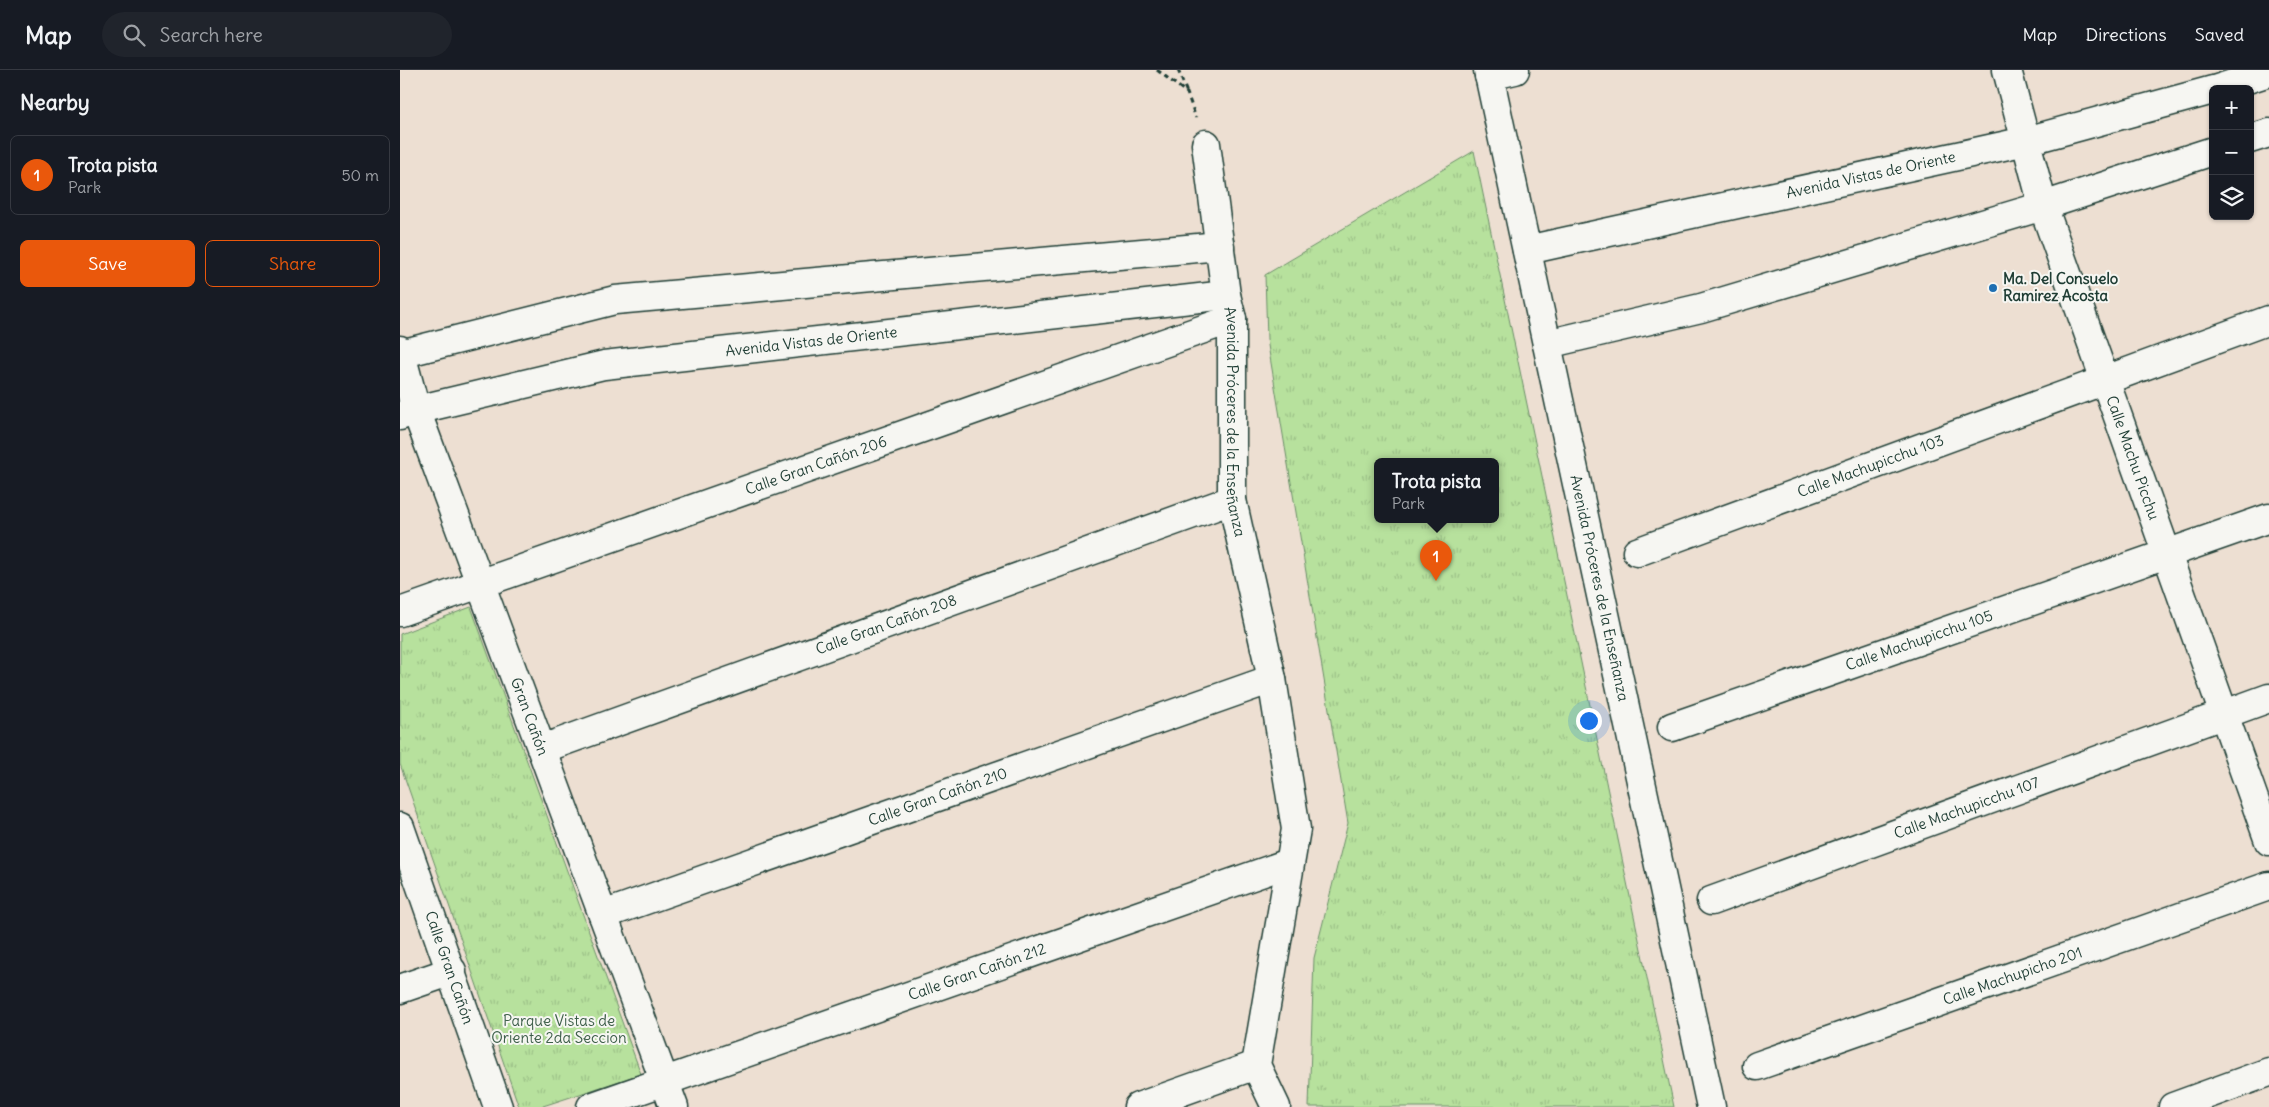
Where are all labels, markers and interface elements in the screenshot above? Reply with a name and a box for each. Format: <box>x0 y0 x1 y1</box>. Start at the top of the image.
search box <box>102 12 452 57</box>
text: Map <box>25 20 72 50</box>
icon: search <box>120 21 148 49</box>
text: Search here <box>160 23 263 47</box>
text: Map <box>2022 23 2057 46</box>
text: Directions <box>2085 23 2167 46</box>
text: Saved <box>2195 23 2244 46</box>
map controls <box>2209 85 2254 220</box>
button: + <box>2209 85 2254 130</box>
text: Nearby <box>20 89 90 116</box>
button: − <box>2209 130 2254 175</box>
street label: Avenida Vistas de Oriente <box>1784 147 1957 202</box>
text: Trota pista <box>68 153 158 177</box>
text: 1 <box>34 165 40 185</box>
text: 50 m <box>341 165 379 185</box>
button: layers <box>2209 175 2254 220</box>
text: Park <box>68 177 101 197</box>
button: Save <box>20 240 195 287</box>
button: Share <box>205 240 380 287</box>
place label: Ma. Del Consuelo Ramirez Acosta <box>2003 269 2119 305</box>
marker: Ma. Del Consuelo Ramirez Acosta <box>1987 282 1999 294</box>
street label: Avenida Próceres de la Enseñanza <box>1220 304 1250 539</box>
street label: Avenida Vistas de Oriente <box>724 322 898 360</box>
street label: Calle Machu Picchu <box>2102 393 2164 523</box>
street label: Calle Machupicchu 103 <box>1795 430 1946 501</box>
street label: Calle Gran Cañón 206 <box>742 431 889 499</box>
popup <box>1374 458 1499 523</box>
text: Trota pista <box>1392 469 1481 493</box>
street label: Avenida Próceres de la Enseñanza <box>1566 473 1634 703</box>
text: Park <box>1392 493 1425 513</box>
pin: 1 <box>1420 540 1452 581</box>
street label: Calle Gran Cañón 208 <box>813 590 959 659</box>
street label: Calle Machupicchu 105 <box>1843 605 1995 675</box>
street label: Gran Cañón <box>507 675 553 758</box>
your location <box>1576 708 1602 734</box>
street label: Calle Gran Cañón 210 <box>866 763 1010 830</box>
street label: Calle Machupicchu 107 <box>1891 772 2042 843</box>
street label: Calle Gran Cañón <box>421 908 478 1027</box>
street label: Calle Gran Cañón 212 <box>906 939 1048 1004</box>
street label: Calle Machupicho 201 <box>1940 942 2085 1009</box>
park label: Parque Vistas de Oriente 2da Seccion <box>491 1011 627 1047</box>

